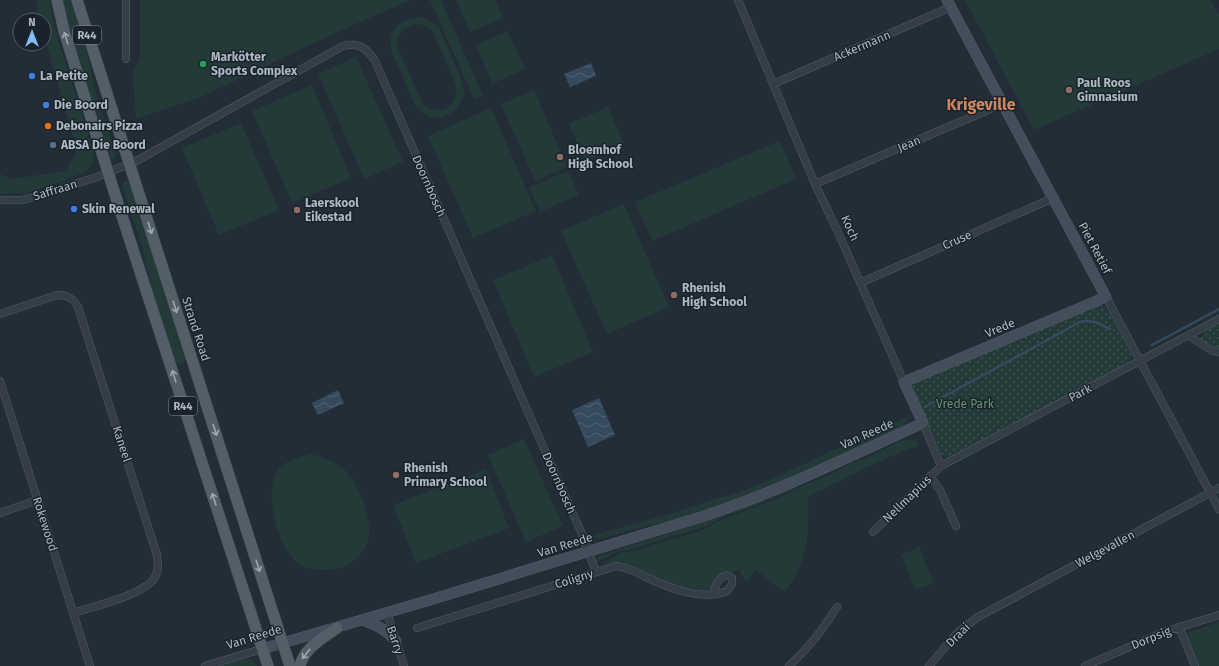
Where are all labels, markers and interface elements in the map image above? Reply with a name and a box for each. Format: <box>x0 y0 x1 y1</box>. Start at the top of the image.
north arrow <box>12 12 52 52</box>
text: N <box>28 16 36 29</box>
road number: R44 <box>73 26 101 44</box>
street label: Ackermann <box>831 28 893 64</box>
one-way arrow <box>62 32 69 45</box>
place label: Markötter Sports Complex <box>211 50 298 78</box>
marker: Markötter Sports Complex <box>198 59 208 69</box>
place label: La Petite <box>40 69 88 83</box>
marker: La Petite <box>27 71 37 81</box>
place label: Paul Roos Gimnasium <box>1077 76 1138 104</box>
marker: Paul Roos Gimnasium <box>1064 85 1074 95</box>
district label: Krigeville <box>946 95 1016 114</box>
place label: Die Boord <box>54 98 108 112</box>
marker: Die Boord <box>41 100 51 110</box>
place label: Debonairs Pizza <box>56 119 143 133</box>
marker: Debonairs Pizza <box>43 121 53 131</box>
street label: Jean <box>895 133 923 155</box>
place label: ABSA Die Boord <box>60 138 146 152</box>
marker: ABSA Die Boord <box>48 140 58 150</box>
place label: Bloemhof High School <box>568 143 633 171</box>
marker: Bloemhof High School <box>555 152 565 162</box>
street label: Doornbosch <box>409 153 449 219</box>
street label: Saffraan <box>31 177 79 203</box>
place label: Laerskool Eikestad <box>305 196 359 224</box>
place label: Skin Renewal <box>82 202 155 216</box>
marker: Skin Renewal <box>69 204 79 214</box>
marker: Laerskool Eikestad <box>292 205 302 215</box>
street label: Koch <box>838 213 862 243</box>
street label: Piet Retief <box>1076 220 1115 277</box>
one-way arrow <box>147 221 154 234</box>
street label: Cruse <box>940 227 974 253</box>
place label: Rhenish High School <box>682 281 747 309</box>
marker: Rhenish High School <box>669 290 679 300</box>
street label: Strand Road <box>179 295 213 363</box>
one-way arrow <box>172 300 179 313</box>
street label: Vrede <box>983 315 1017 341</box>
one-way arrow <box>170 370 177 383</box>
street label: Park <box>1066 381 1094 405</box>
road number: R44 <box>169 397 197 415</box>
park label: Vrede Park <box>936 397 995 411</box>
street label: Van Reede <box>838 416 896 452</box>
street label: Kaneel <box>110 424 135 464</box>
one-way arrow <box>212 424 219 437</box>
street label: Doornbosch <box>539 450 579 516</box>
place label: Rhenish Primary School <box>404 461 487 489</box>
marker: Rhenish Primary School <box>391 470 401 480</box>
street label: Nellmapius <box>880 472 934 525</box>
one-way arrow <box>210 493 217 506</box>
street label: Rokewood <box>30 495 60 553</box>
street label: Welgevallen <box>1073 528 1137 570</box>
street label: Van Reede <box>536 530 594 560</box>
one-way arrow <box>255 560 263 572</box>
street label: Coligny <box>553 567 595 591</box>
street label: Draai <box>943 620 973 650</box>
street label: Van Reede <box>225 622 283 652</box>
street label: Dorpsig <box>1129 623 1174 652</box>
street label: Barry <box>384 624 406 656</box>
one-way arrow <box>301 649 310 660</box>

